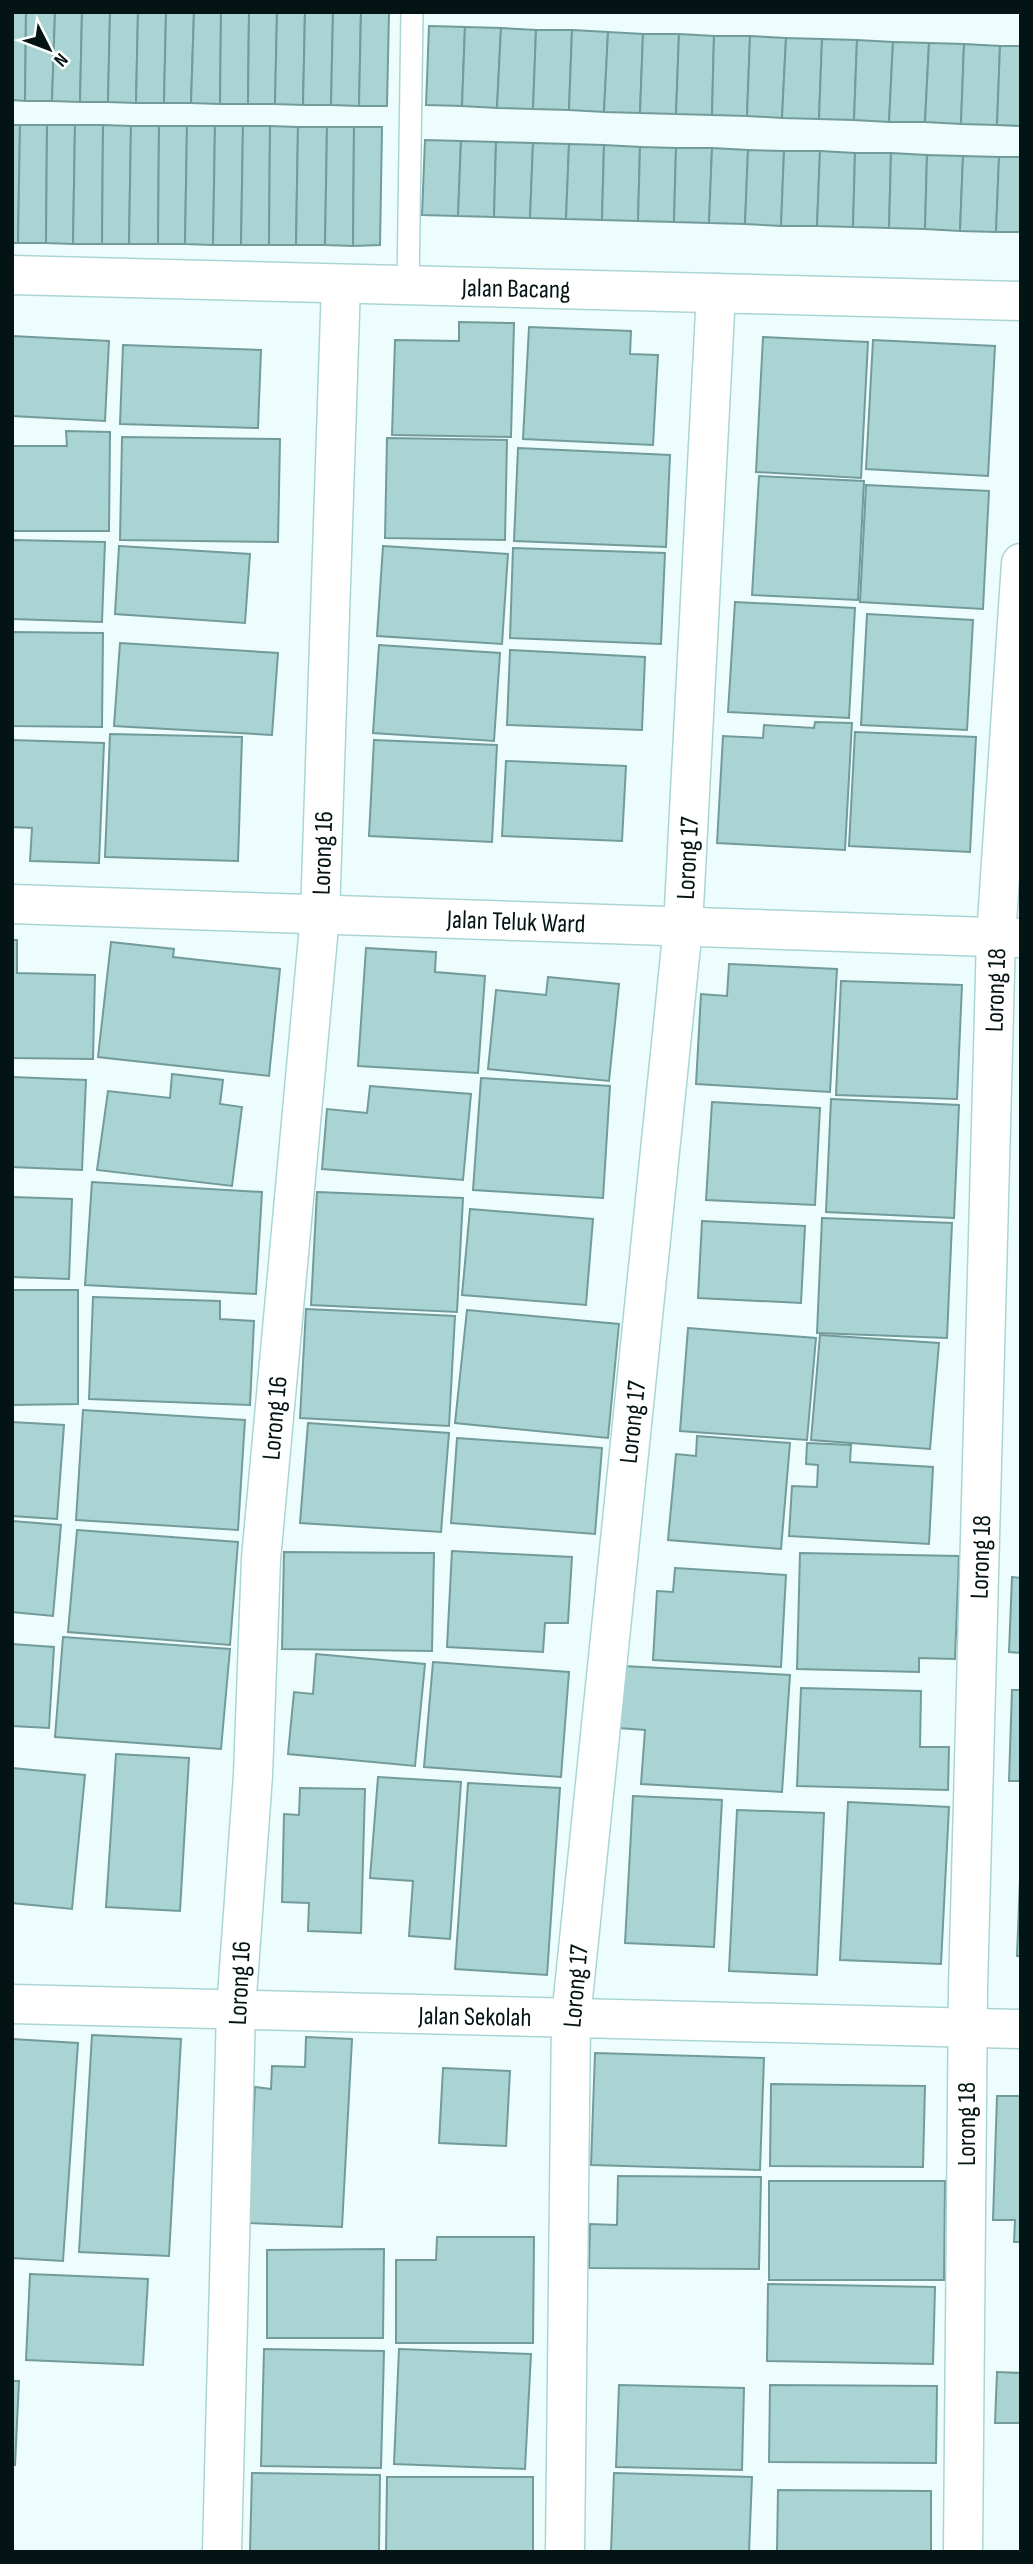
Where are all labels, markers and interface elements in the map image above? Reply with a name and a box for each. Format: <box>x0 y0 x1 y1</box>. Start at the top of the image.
north arrow <box>14 14 84 84</box>
text: N <box>49 48 72 71</box>
street label: Jalan Bacang <box>460 273 571 306</box>
street label: Lorong 16 <box>307 810 340 896</box>
street label: Lorong 17 <box>671 815 706 900</box>
street label: Jalan Teluk Ward <box>445 905 586 940</box>
street label: Lorong 18 <box>980 947 1013 1033</box>
street label: Lorong 16 <box>256 1375 295 1461</box>
street label: Lorong 17 <box>614 1379 653 1465</box>
street label: Lorong 18 <box>965 1514 998 1600</box>
street label: Lorong 16 <box>223 1940 258 2026</box>
street label: Lorong 17 <box>557 1943 596 2029</box>
street label: Jalan Sekolah <box>417 2001 532 2034</box>
street label: Lorong 18 <box>952 2082 983 2166</box>

